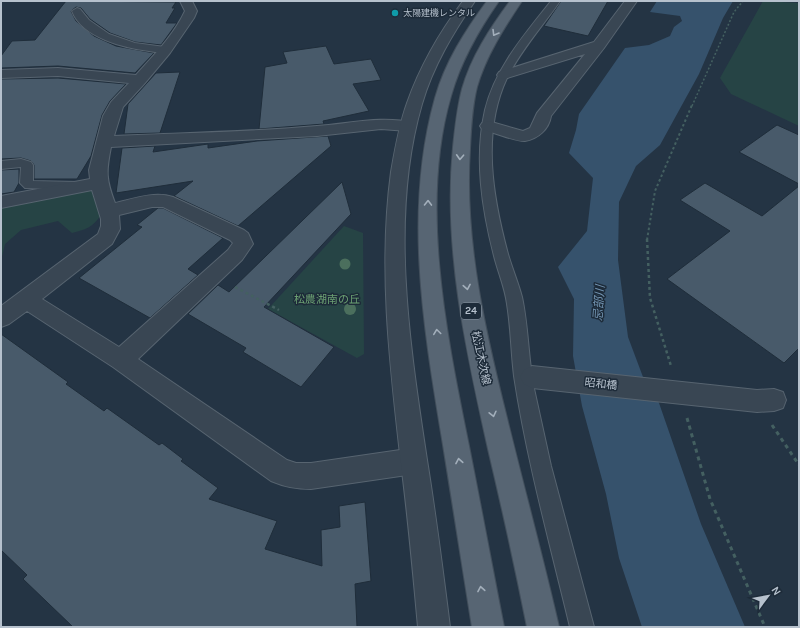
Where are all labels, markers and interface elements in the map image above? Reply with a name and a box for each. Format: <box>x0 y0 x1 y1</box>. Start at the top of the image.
place label: 太陽建機レンタル <box>403 7 475 18</box>
marker: 太陽建機レンタル <box>390 8 400 18</box>
one-way arrow <box>492 29 499 36</box>
one-way arrow <box>455 154 464 160</box>
one-way arrow <box>423 200 432 206</box>
water label: 忌部川 <box>591 283 607 321</box>
one-way arrow <box>462 284 471 290</box>
park label: 松農湖南の丘 <box>294 293 360 306</box>
road number: 24 <box>461 303 481 319</box>
one-way arrow <box>433 329 442 335</box>
street label: 松江木次線 <box>469 330 493 386</box>
street label: 昭和橋 <box>584 376 618 392</box>
one-way arrow <box>489 411 497 417</box>
one-way arrow <box>455 457 464 464</box>
north arrow <box>748 576 788 616</box>
text: N <box>768 584 784 598</box>
one-way arrow <box>478 585 486 592</box>

